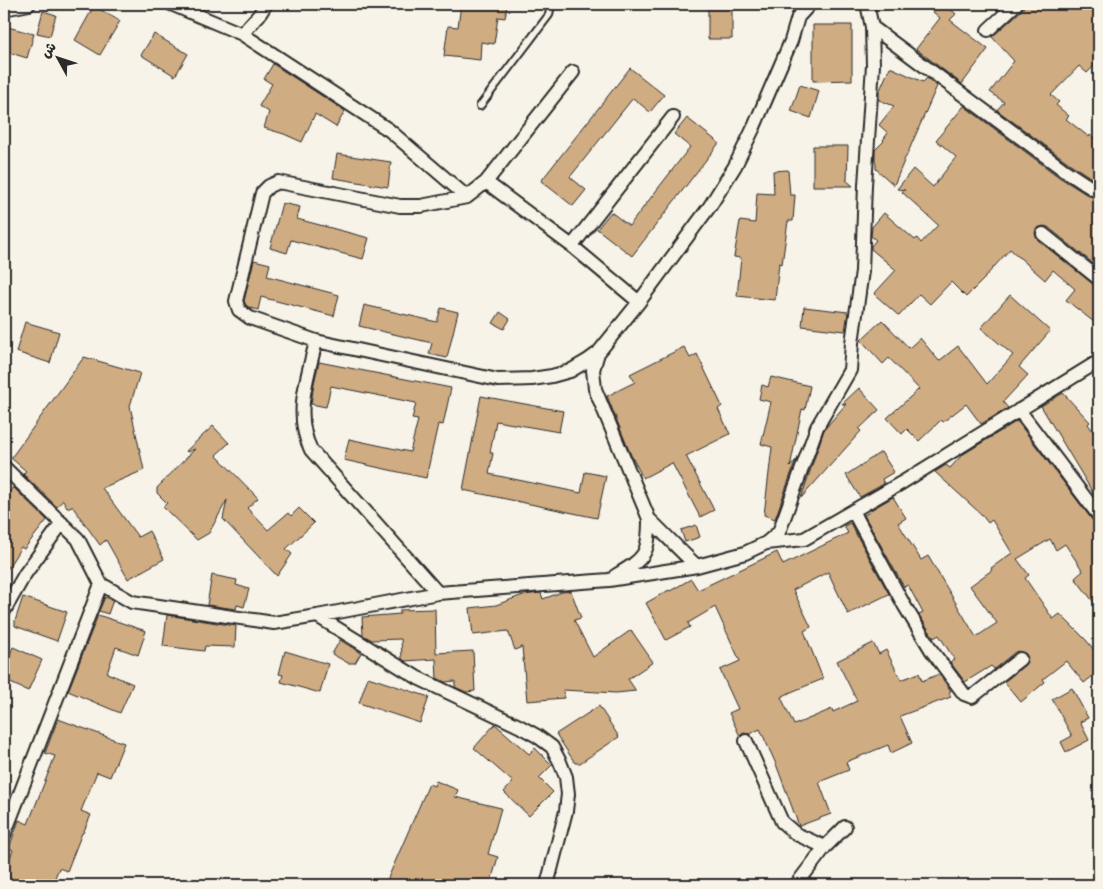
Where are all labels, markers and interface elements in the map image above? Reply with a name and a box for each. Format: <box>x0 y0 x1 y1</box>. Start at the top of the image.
north arrow <box>32 32 82 82</box>
text: ش <box>35 37 61 62</box>

